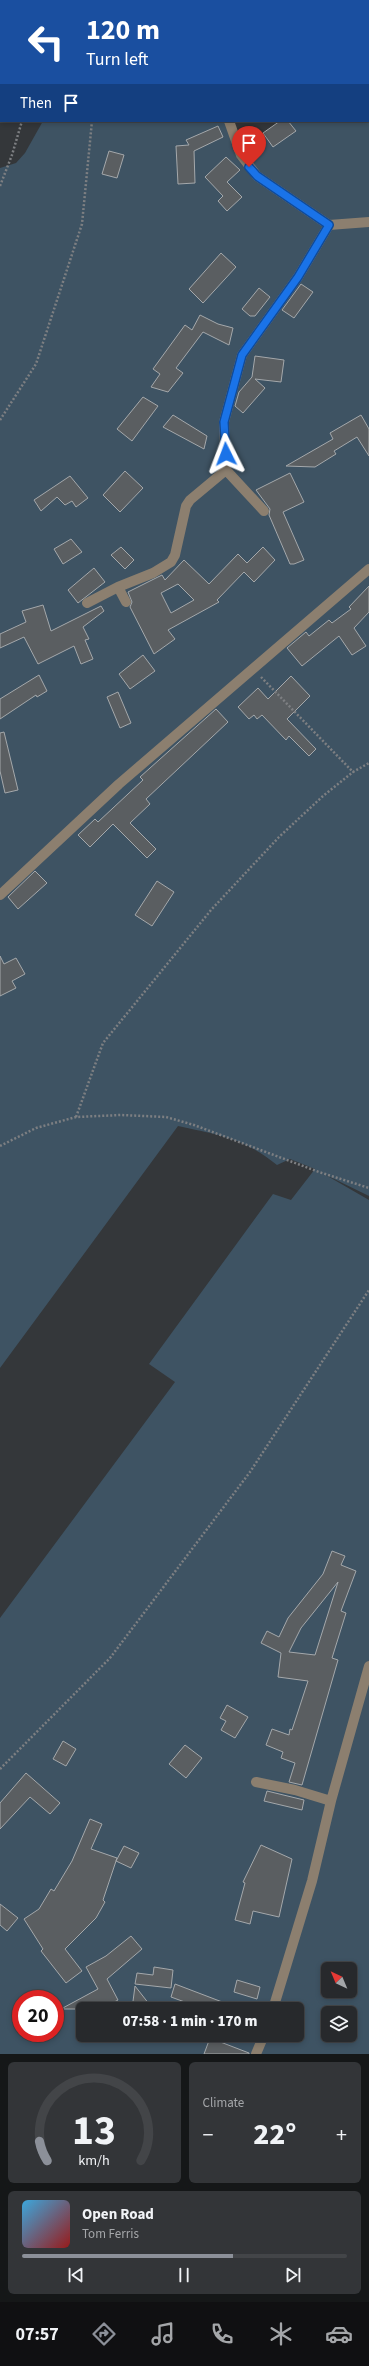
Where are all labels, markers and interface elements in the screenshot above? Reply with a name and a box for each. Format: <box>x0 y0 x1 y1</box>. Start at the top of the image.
text: 120 m <box>86 10 160 50</box>
icon: left <box>20 16 72 68</box>
text: Turn left <box>86 47 148 72</box>
icon: arrive <box>60 92 82 114</box>
text: Then <box>20 93 52 114</box>
pin <box>232 126 266 167</box>
icon: arrive <box>238 132 260 154</box>
position arrow <box>205 433 247 475</box>
north arrow <box>321 1962 357 1998</box>
map controls <box>321 1962 357 2042</box>
speed limit sign: 20 <box>12 1990 64 2042</box>
button: layers <box>321 2006 357 2042</box>
text: 07:58 · 1 min · 170 m <box>123 2011 257 2032</box>
text: Climate <box>203 2094 244 2112</box>
text: 13 <box>72 2100 116 2160</box>
text: 22° <box>253 2113 296 2156</box>
text: − <box>203 2119 213 2151</box>
text: + <box>336 2119 347 2151</box>
text: km/h <box>78 2149 110 2170</box>
text: Open Road <box>82 2204 154 2225</box>
text: Tom Ferris <box>82 2225 139 2243</box>
icon: previous <box>65 2264 87 2286</box>
icon: pause <box>173 2264 195 2286</box>
icon: next <box>282 2264 304 2286</box>
icon: directions <box>90 2320 118 2348</box>
icon: music <box>149 2320 177 2348</box>
icon: phone <box>208 2320 236 2348</box>
icon: climate <box>267 2320 295 2348</box>
icon: car <box>325 2320 353 2348</box>
text: 07:57 <box>15 2322 59 2347</box>

